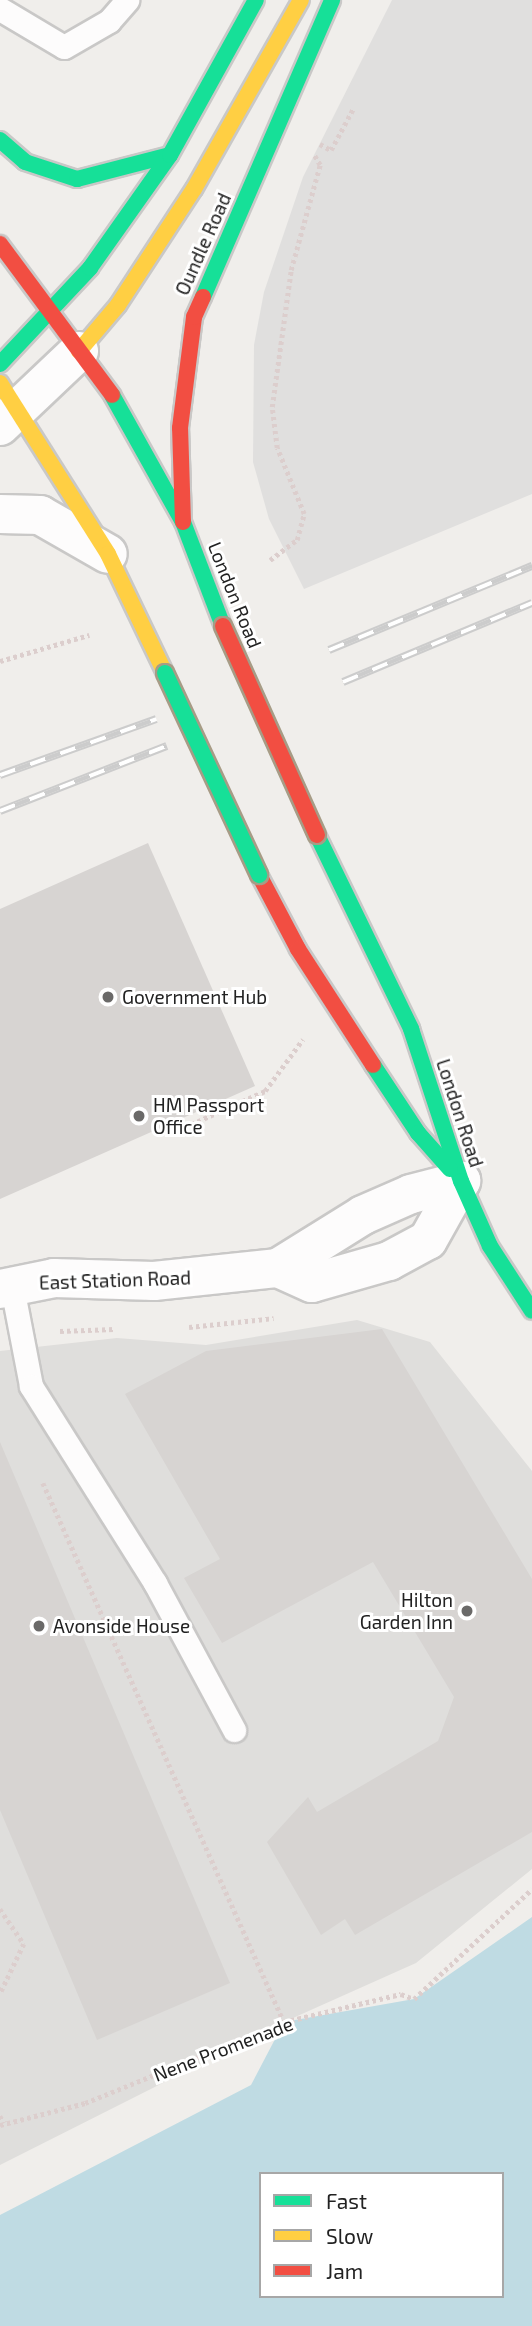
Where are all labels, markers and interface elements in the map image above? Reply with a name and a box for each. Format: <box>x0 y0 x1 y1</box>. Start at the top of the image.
street label: Oundle Road <box>170 189 236 299</box>
street label: London Road <box>203 539 267 651</box>
place label: Government Hub <box>122 986 267 1008</box>
marker: Government Hub <box>100 989 116 1005</box>
street label: London Road <box>432 1056 488 1170</box>
place label: HM Passport Office <box>153 1094 264 1138</box>
marker: HM Passport Office <box>131 1108 147 1124</box>
street label: East Station Road <box>39 1266 191 1294</box>
place label: Hilton Garden Inn <box>360 1589 453 1633</box>
marker: Hilton Garden Inn <box>459 1603 475 1619</box>
place label: Avonside House <box>53 1615 190 1637</box>
marker: Avonside House <box>31 1618 47 1634</box>
street label: Nene Promenade <box>150 2012 296 2086</box>
legend <box>259 2172 504 2298</box>
text: Fast <box>326 2188 367 2213</box>
text: Slow <box>326 2223 373 2248</box>
text: Jam <box>326 2258 363 2283</box>

